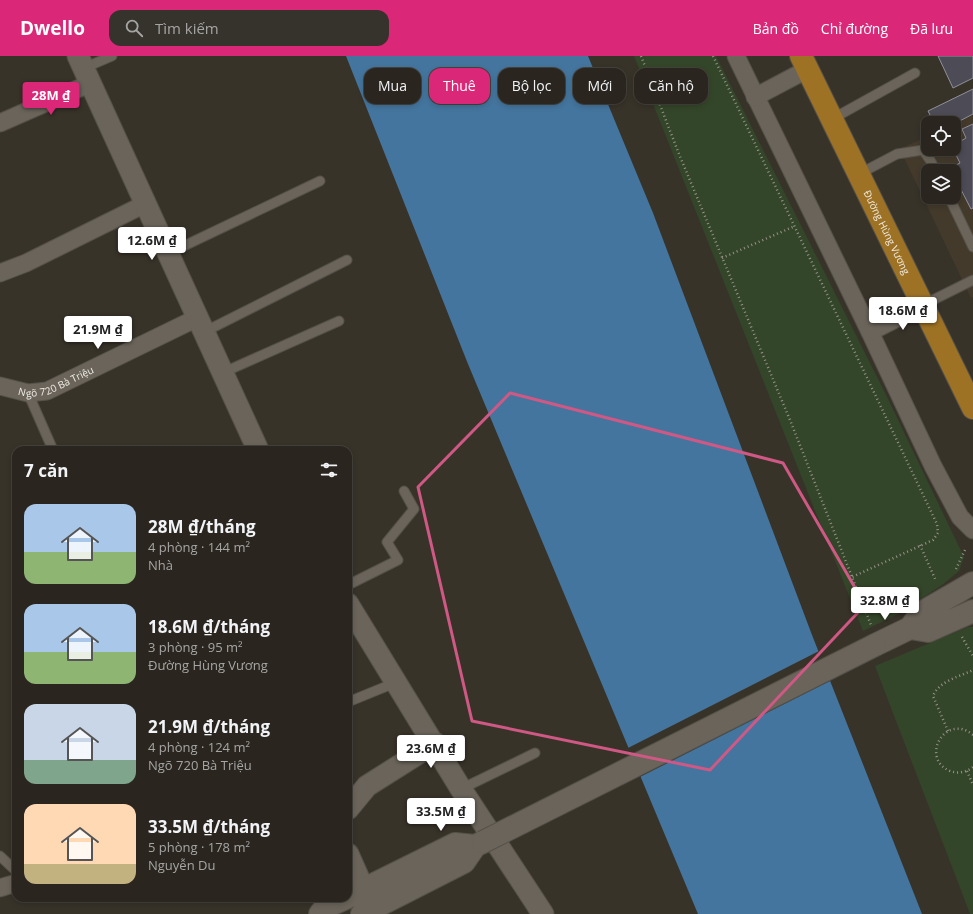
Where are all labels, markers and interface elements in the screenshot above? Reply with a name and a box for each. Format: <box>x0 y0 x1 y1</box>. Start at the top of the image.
search box <box>109 10 389 46</box>
text: Dwello <box>20 15 85 41</box>
icon: search <box>123 17 145 39</box>
text: Tìm kiếm <box>155 18 219 38</box>
text: Bản đồ <box>753 19 799 38</box>
text: Chỉ đường <box>821 19 888 38</box>
text: Đã lưu <box>910 19 953 38</box>
chip: Mua <box>364 68 421 104</box>
chip: Thuê <box>429 68 490 104</box>
chip: Bộ lọc <box>498 68 565 104</box>
chip: Mới <box>573 68 626 104</box>
chip: Căn hộ <box>634 68 708 104</box>
pin: 28M ₫ <box>23 82 79 116</box>
text: 28M ₫ <box>32 86 70 104</box>
map controls <box>921 116 961 204</box>
button: locate <box>921 116 961 156</box>
button: layers <box>921 164 961 204</box>
street label: Đường Hùng Vương <box>861 188 914 277</box>
pin: 12.6M ₫ <box>115 227 189 261</box>
text: 12.6M ₫ <box>127 231 177 249</box>
pin: 18.6M ₫ <box>866 297 940 331</box>
text: 18.6M ₫ <box>878 301 928 319</box>
pin: 21.9M ₫ <box>61 316 135 350</box>
text: 21.9M ₫ <box>73 320 123 338</box>
street label: Ngõ 720 Bà Triệu <box>17 362 96 400</box>
text: 7 căn <box>24 459 68 482</box>
icon: filters <box>318 459 340 481</box>
text: 28M ₫/tháng <box>148 515 256 538</box>
icon: home <box>56 520 104 568</box>
text: 4 phòng · 144 m² <box>148 538 250 556</box>
text: Nhà <box>148 556 173 574</box>
pin: 32.8M ₫ <box>848 587 922 621</box>
text: 32.8M ₫ <box>860 591 910 609</box>
text: 18.6M ₫/tháng <box>148 615 270 638</box>
icon: home <box>56 620 104 668</box>
text: 3 phòng · 95 m² <box>148 638 243 656</box>
text: Đường Hùng Vương <box>148 656 268 674</box>
text: 21.9M ₫/tháng <box>148 715 270 738</box>
icon: home <box>56 720 104 768</box>
pin: 23.6M ₫ <box>394 735 468 769</box>
text: 4 phòng · 124 m² <box>148 738 250 756</box>
text: 23.6M ₫ <box>406 739 456 757</box>
text: Ngõ 720 Bà Triệu <box>148 756 252 774</box>
pin: 33.5M ₫ <box>404 798 478 832</box>
text: 33.5M ₫ <box>416 802 466 820</box>
text: 33.5M ₫/tháng <box>148 815 270 838</box>
icon: home <box>56 820 104 868</box>
text: 5 phòng · 178 m² <box>148 838 250 856</box>
text: Nguyễn Du <box>148 856 215 874</box>

